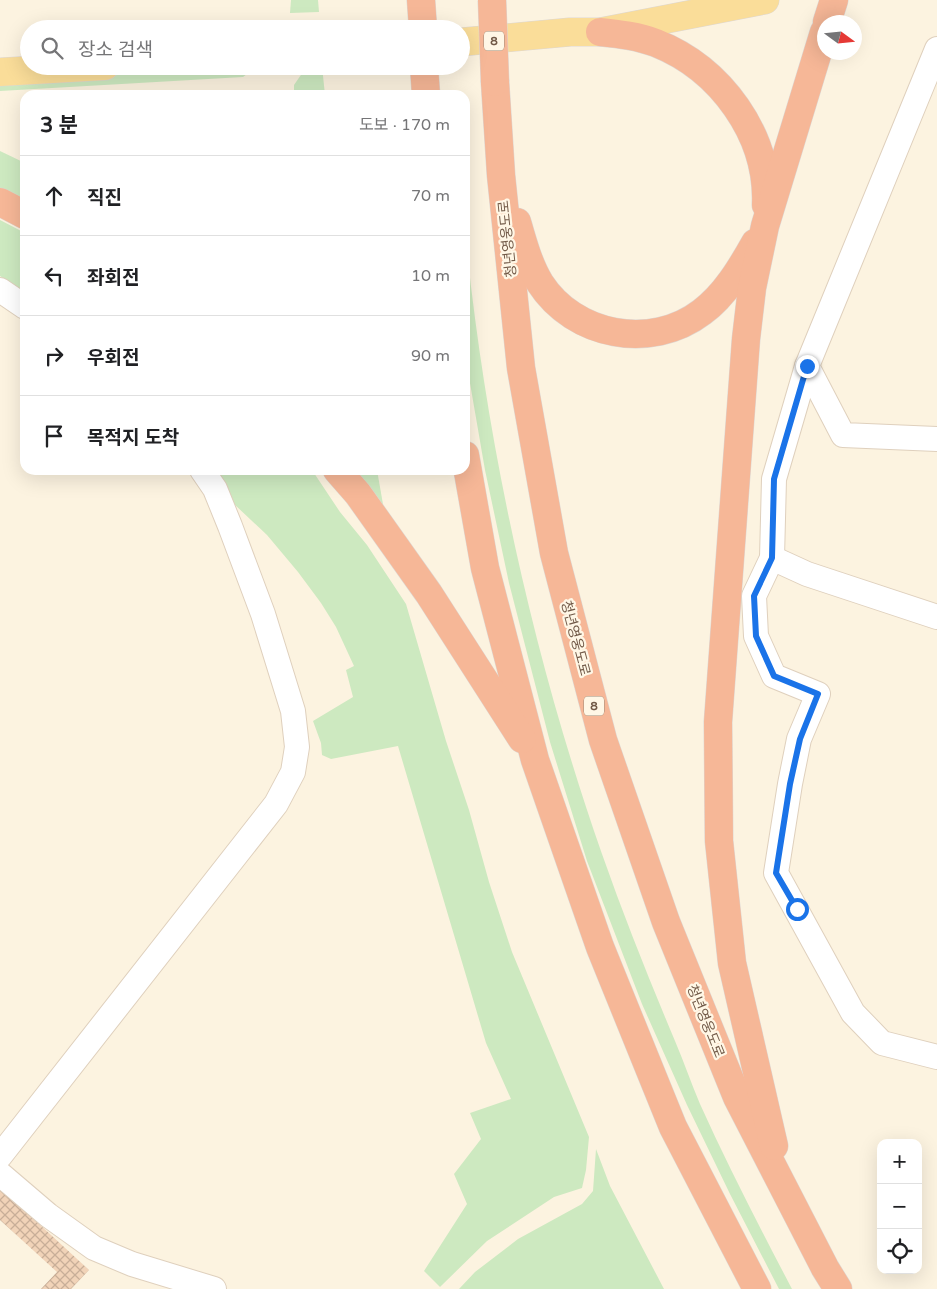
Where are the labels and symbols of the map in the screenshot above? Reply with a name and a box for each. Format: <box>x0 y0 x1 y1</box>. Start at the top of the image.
north arrow <box>817 15 862 60</box>
road number: 8 <box>484 31 504 50</box>
street label: 청년영웅도로 <box>495 200 520 278</box>
route end <box>796 355 819 378</box>
street label: 청년영웅도로 <box>557 599 594 678</box>
road number: 8 <box>584 696 604 716</box>
route start <box>786 898 809 921</box>
street label: 청년영웅도로 <box>683 982 728 1060</box>

